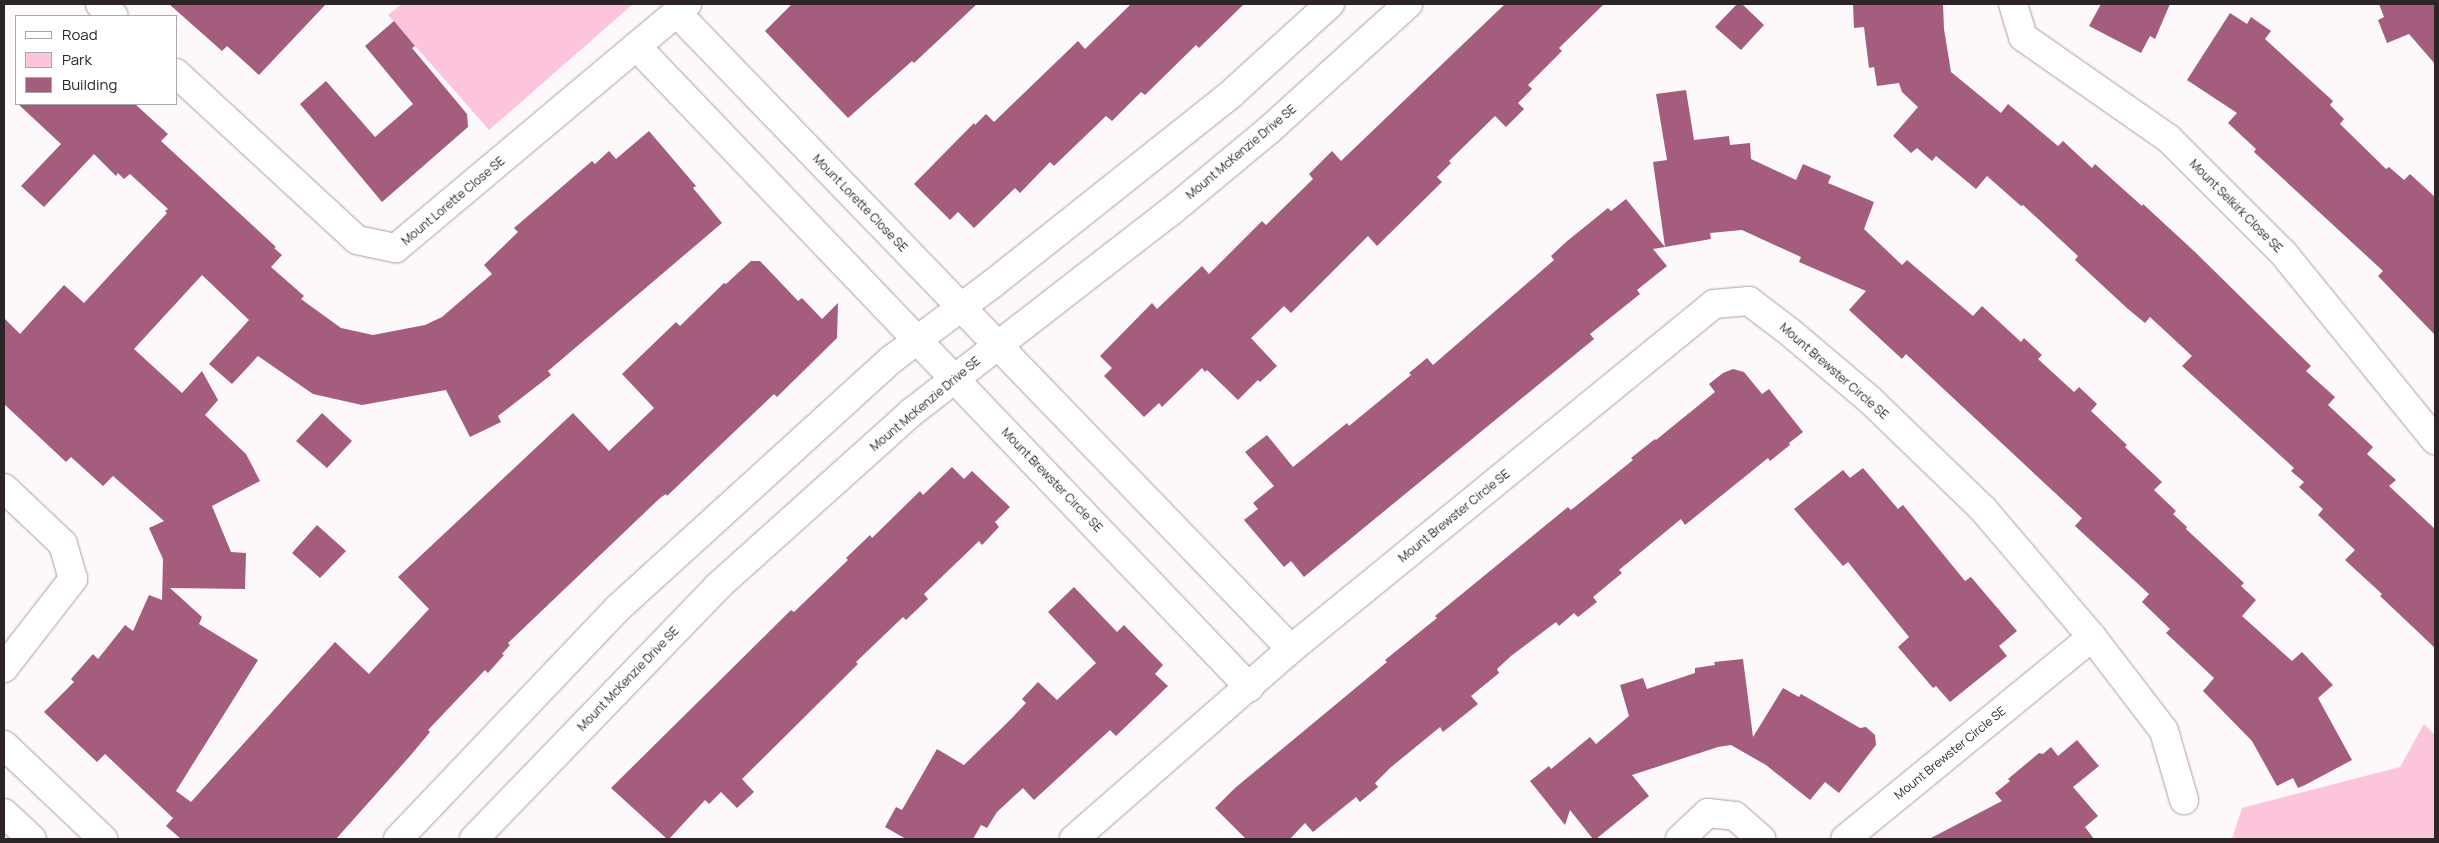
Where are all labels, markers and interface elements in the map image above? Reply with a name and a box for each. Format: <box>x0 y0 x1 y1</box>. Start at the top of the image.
legend <box>15 15 178 105</box>
text: Road <box>62 24 98 45</box>
text: Park <box>62 49 92 70</box>
text: Building <box>62 74 117 95</box>
street label: Mount McKenzie Drive SE <box>1183 102 1299 202</box>
street label: Mount Lorette Close SE <box>810 151 910 255</box>
street label: Mount Lorette Close SE <box>399 154 507 248</box>
street label: Mount Selkirk Close SE <box>2186 156 2286 256</box>
street label: Mount Brewster Circle SE <box>1777 320 1891 422</box>
street label: Mount McKenzie Drive SE <box>867 354 983 454</box>
street label: Mount Brewster Circle SE <box>999 425 1105 535</box>
street label: Mount Brewster Circle SE <box>1395 467 1513 565</box>
street label: Mount McKenzie Drive SE <box>574 624 682 734</box>
street label: Mount Brewster Circle SE <box>1891 704 2009 802</box>

